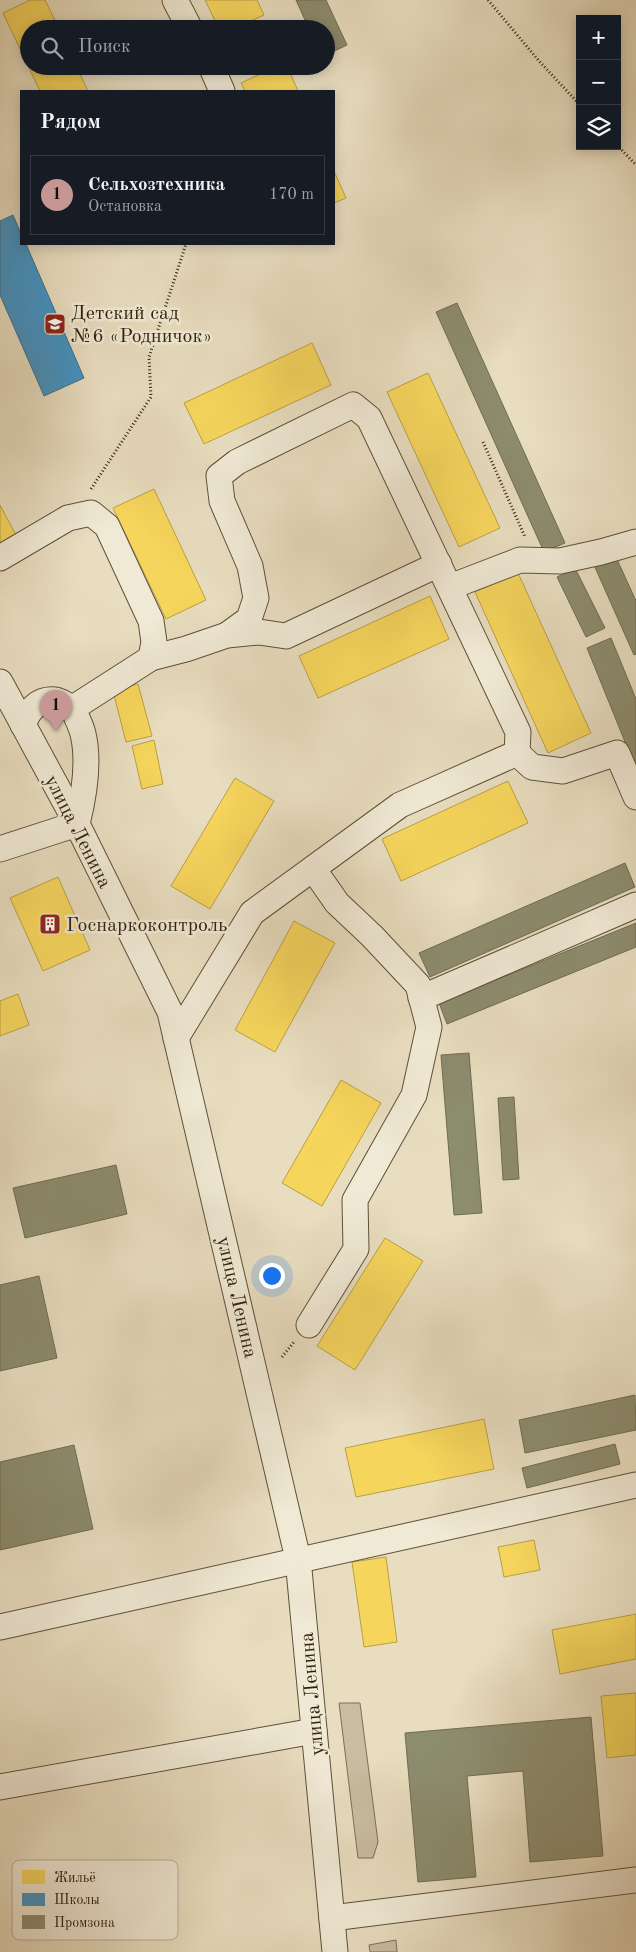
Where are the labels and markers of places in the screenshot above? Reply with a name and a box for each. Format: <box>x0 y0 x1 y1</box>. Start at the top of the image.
place label: Детский сад №6 «Родничок» <box>71 304 212 347</box>
school or university icon: Детский сад №6 «Родничок» <box>43 312 67 336</box>
pin: 1 <box>40 690 72 731</box>
building icon: Госнаркоконтроль <box>38 912 62 936</box>
place label: Госнаркоконтроль <box>66 916 227 936</box>

